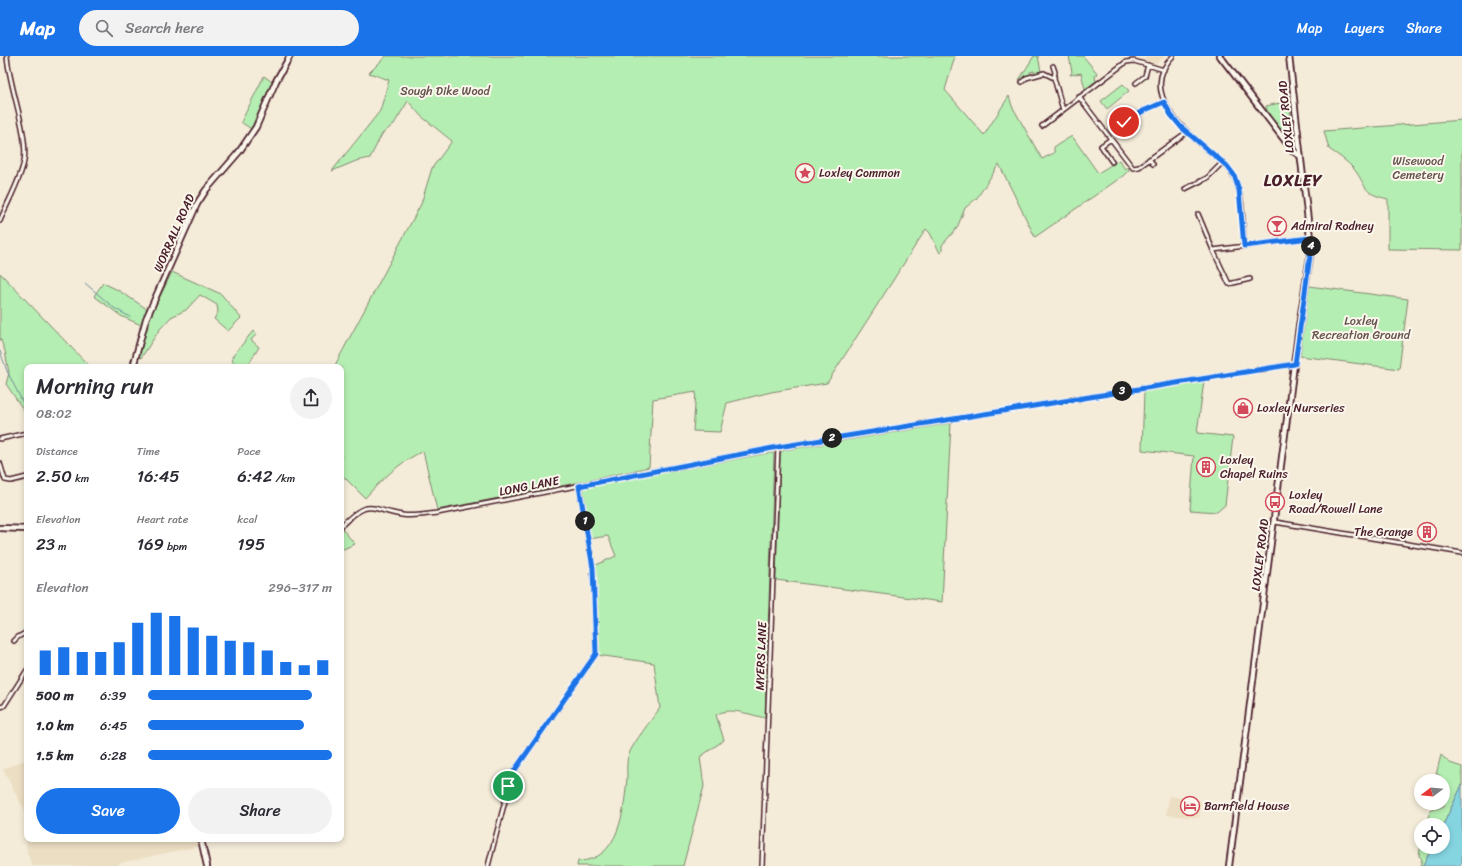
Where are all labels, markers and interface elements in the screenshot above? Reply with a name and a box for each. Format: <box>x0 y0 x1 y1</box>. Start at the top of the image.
search box <box>79 10 359 46</box>
text: Map <box>20 12 55 45</box>
text: Search here <box>125 15 204 41</box>
text: Map <box>1297 16 1322 41</box>
text: Layers <box>1344 16 1384 41</box>
text: Share <box>1406 16 1442 41</box>
icon: search <box>93 17 115 39</box>
park label: Sough Dike Wood <box>400 80 491 102</box>
street label: LOXLEY ROAD <box>1271 80 1301 154</box>
pin <box>1107 105 1141 139</box>
icon: check <box>1113 111 1135 133</box>
park label: Wisewood Cemetery <box>1392 150 1444 186</box>
place icon: Loxley Common <box>794 162 816 184</box>
place label: Loxley Common <box>819 162 901 184</box>
district label: LOXLEY <box>1264 166 1322 195</box>
street label: WORRALL ROAD <box>147 190 201 276</box>
bar icon: Admiral Rodney <box>1266 215 1288 237</box>
place label: Admiral Rodney <box>1290 215 1374 237</box>
pin: 4 <box>1301 236 1321 256</box>
text: 4 <box>1308 236 1314 255</box>
park label: Loxley Recreation Ground <box>1312 310 1412 346</box>
text: Morning run <box>36 367 154 406</box>
button: share <box>290 377 332 419</box>
pin: 3 <box>1112 381 1132 401</box>
text: 3 <box>1119 381 1125 400</box>
shop icon: Loxley Nurseries <box>1232 397 1254 419</box>
place label: Loxley Nurseries <box>1257 397 1345 419</box>
text: 08:02 <box>36 402 72 425</box>
pin: 2 <box>822 428 842 448</box>
text: 2 <box>829 428 835 447</box>
text: Distance <box>36 442 78 461</box>
text: Time <box>137 442 160 461</box>
text: Pace <box>237 442 261 461</box>
place label: Loxley Chapel Ruins <box>1220 449 1288 485</box>
building icon: Loxley Chapel Ruins <box>1195 456 1217 478</box>
text: 2.50 <box>36 461 72 491</box>
text: 16:45 <box>137 461 180 491</box>
text: 6:42 <box>237 461 273 491</box>
text: km <box>72 469 89 488</box>
text: /km <box>273 469 295 488</box>
street label: LONG LANE <box>497 469 562 503</box>
place label: Loxley Road/Rowell Lane <box>1289 484 1383 520</box>
bus stop icon: Loxley Road/Rowell Lane <box>1264 491 1286 513</box>
text: Elevation <box>36 510 81 529</box>
text: Heart rate <box>137 510 188 529</box>
text: kcal <box>237 510 257 529</box>
pin: 1 <box>575 511 595 531</box>
text: 1 <box>583 511 587 530</box>
street label: LOXLEY ROAD <box>1245 518 1275 592</box>
place label: The Grange <box>1354 521 1413 543</box>
building icon: The Grange <box>1416 521 1438 543</box>
text: 23 <box>36 529 55 559</box>
text: 169 <box>137 529 164 559</box>
text: 195 <box>237 529 265 559</box>
text: m <box>55 537 66 556</box>
text: bpm <box>164 537 187 556</box>
text: Elevation <box>36 576 89 599</box>
text: 296–317 m <box>268 576 332 599</box>
street label: MYERS LANE <box>749 620 773 691</box>
text: 500 m <box>36 684 74 707</box>
text: 6:39 <box>100 684 126 707</box>
text: 1.0 km <box>36 714 74 737</box>
text: 6:45 <box>100 714 127 737</box>
text: 1.5 km <box>36 744 74 767</box>
text: 6:28 <box>100 744 127 767</box>
pin <box>491 769 525 803</box>
north arrow <box>1414 774 1450 810</box>
map controls <box>1414 774 1450 854</box>
icon: arrive <box>497 775 519 797</box>
button: Save <box>36 788 180 834</box>
button: Share <box>188 788 332 834</box>
hotel icon: Barnfield House <box>1179 795 1201 817</box>
place label: Barnfield House <box>1204 795 1289 817</box>
button: locate <box>1414 818 1450 854</box>

